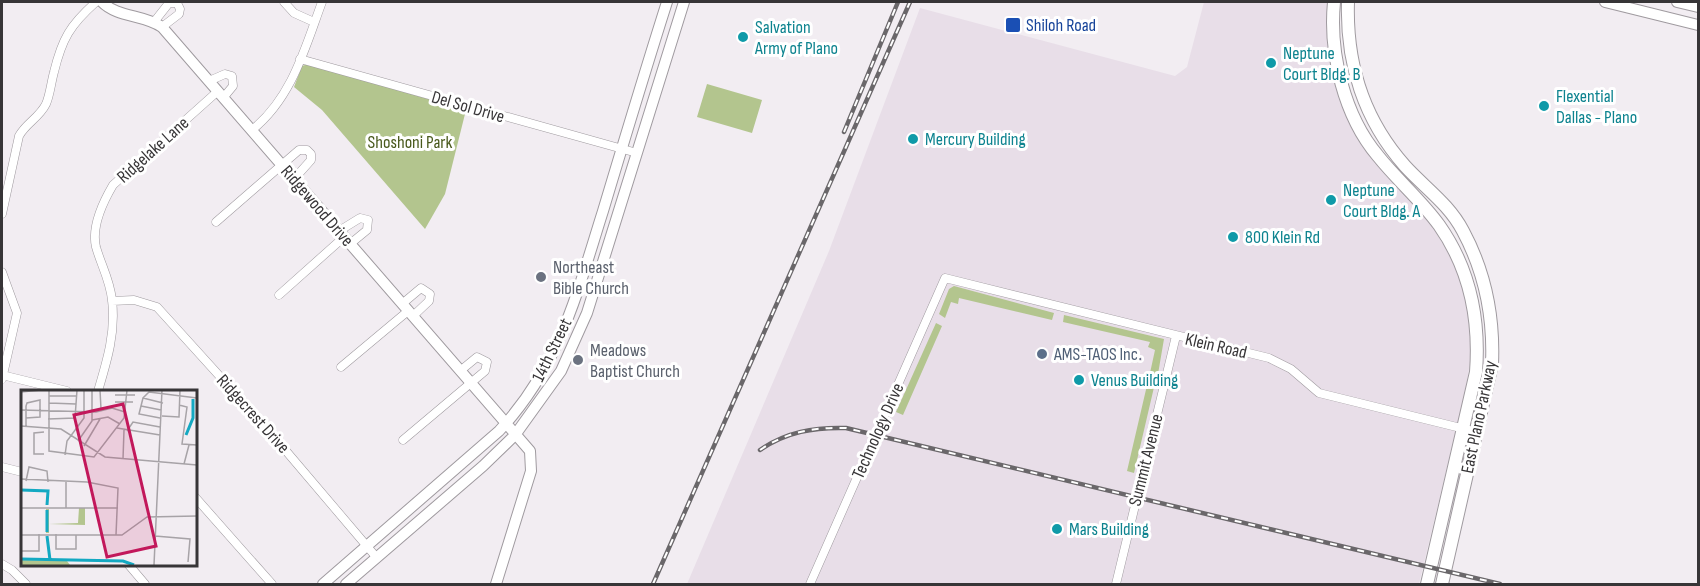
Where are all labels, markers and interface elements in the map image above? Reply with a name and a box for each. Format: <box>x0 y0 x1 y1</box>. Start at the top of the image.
place label: Shiloh Road <box>1026 15 1096 36</box>
marker: Shiloh Road <box>1004 16 1022 34</box>
place label: Salvation Army of Plano <box>754 17 838 59</box>
marker: Salvation Army of Plano <box>736 30 750 44</box>
place label: Neptune Court Bldg. B <box>1283 43 1361 85</box>
marker: Neptune Court Bldg. B <box>1264 56 1278 70</box>
place label: Flexential Dallas - Plano <box>1556 86 1637 128</box>
street label: Del Sol Drive <box>429 87 507 127</box>
marker: Flexential Dallas - Plano <box>1537 99 1551 113</box>
street label: Ridgelake Lane <box>113 112 193 188</box>
place label: Mercury Building <box>925 129 1026 150</box>
park label: Shoshoni Park <box>368 132 453 153</box>
marker: Mercury Building <box>906 132 920 146</box>
street label: Ridgewood Drive <box>276 161 358 251</box>
place label: Neptune Court Bldg. A <box>1343 180 1421 222</box>
marker: Neptune Court Bldg. A <box>1324 193 1338 207</box>
place label: 800 Klein Rd <box>1245 227 1320 248</box>
marker: 800 Klein Rd <box>1226 230 1240 244</box>
place label: Northeast Bible Church <box>553 257 629 299</box>
marker: Northeast Bible Church <box>534 270 548 284</box>
street label: 14th Street <box>528 314 577 385</box>
street label: Klein Road <box>1183 329 1249 363</box>
place label: Meadows Baptist Church <box>590 340 680 382</box>
place label: AMS-TAOS Inc. <box>1053 344 1142 365</box>
marker: AMS-TAOS Inc. <box>1035 347 1049 361</box>
marker: Meadows Baptist Church <box>571 353 585 367</box>
street label: East Plano Parkway <box>1457 359 1501 475</box>
street label: Ridgecrest Drive <box>212 370 294 458</box>
place label: Venus Building <box>1091 370 1178 391</box>
marker: Venus Building <box>1072 373 1086 387</box>
street label: Technology Drive <box>848 380 908 482</box>
inset map <box>21 390 196 565</box>
street label: Summit Avenue <box>1124 412 1168 508</box>
place label: Mars Building <box>1069 519 1149 540</box>
marker: Mars Building <box>1050 522 1064 536</box>

